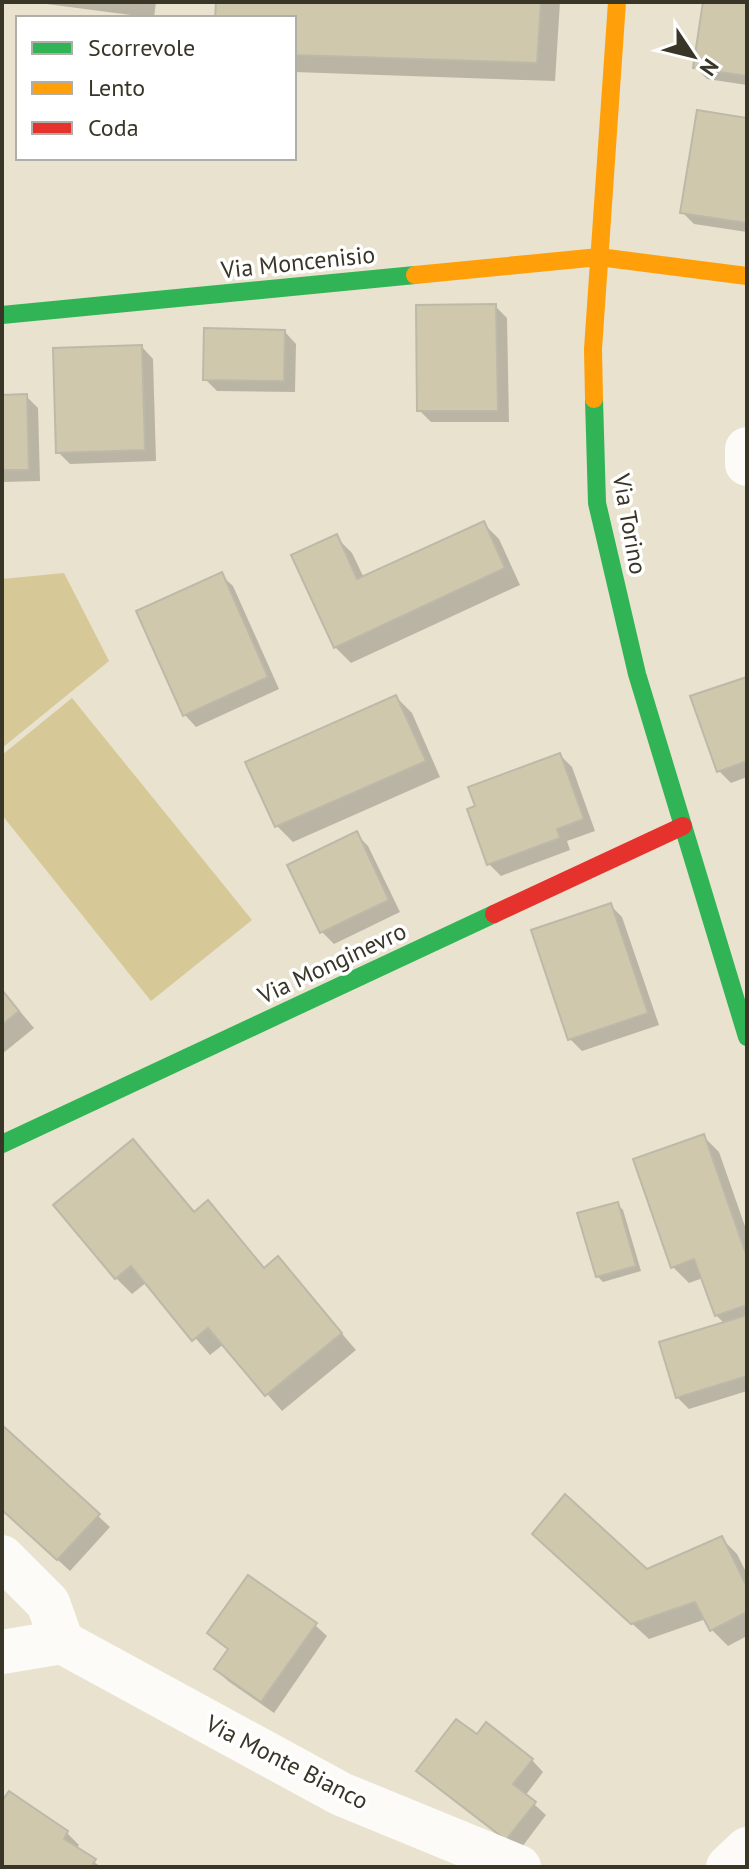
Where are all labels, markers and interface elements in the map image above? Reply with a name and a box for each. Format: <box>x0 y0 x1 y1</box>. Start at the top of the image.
legend <box>16 16 296 160</box>
north arrow <box>653 16 733 96</box>
text: Scorrevole <box>88 32 195 63</box>
text: N <box>694 54 725 81</box>
text: Lento <box>88 72 145 103</box>
text: Coda <box>88 112 139 143</box>
street label: Via Moncenisio <box>218 238 377 286</box>
street label: Via Torino <box>606 470 654 577</box>
street label: Via Monginevro <box>252 915 411 1011</box>
street label: Via Monte Bianco <box>200 1707 374 1816</box>

